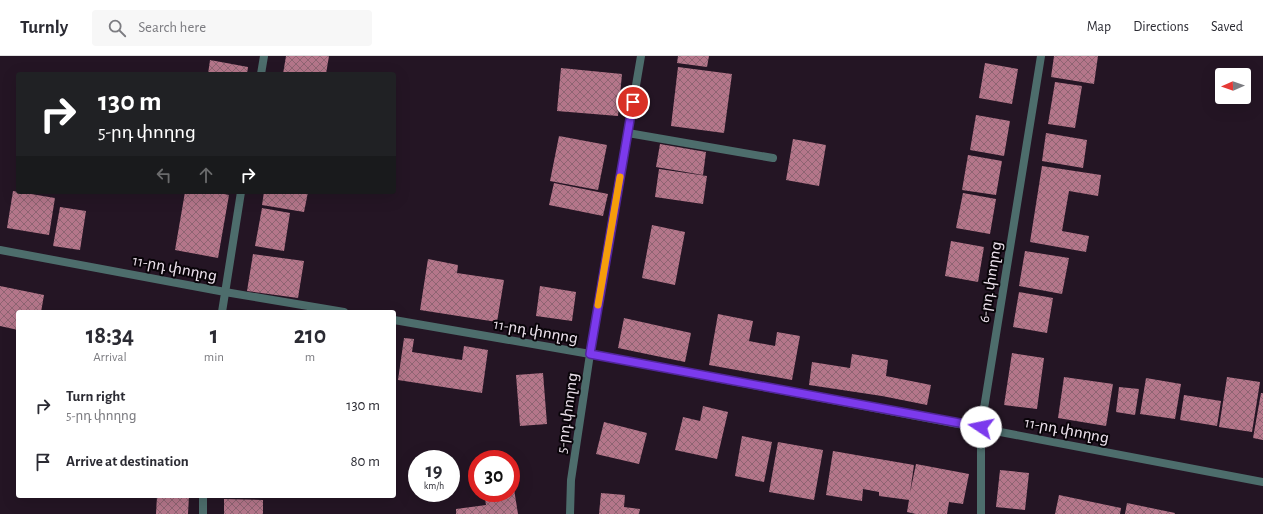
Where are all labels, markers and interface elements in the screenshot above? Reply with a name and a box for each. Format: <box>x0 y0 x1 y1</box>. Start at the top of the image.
search box <box>92 10 372 46</box>
icon: search <box>106 17 128 39</box>
text: Turnly <box>20 18 68 37</box>
text: Search here <box>138 20 206 35</box>
text: Map <box>1087 20 1111 34</box>
text: Directions <box>1133 20 1189 34</box>
text: Saved <box>1211 20 1243 34</box>
north arrow <box>1215 68 1251 104</box>
map controls <box>1215 68 1251 104</box>
pin <box>616 85 650 119</box>
icon: right <box>32 88 84 140</box>
text: 130 m <box>98 88 162 116</box>
icon: arrive <box>622 91 644 113</box>
text: 5-րդ փողոց <box>98 124 196 142</box>
icon: left <box>153 164 175 186</box>
icon: ahead <box>195 164 217 186</box>
icon: right <box>237 164 259 186</box>
street label: 6-րդ փողոց <box>977 240 1005 324</box>
street label: 11-րդ փողոց <box>131 253 218 285</box>
street label: 11-րդ փողոց <box>492 317 579 347</box>
text: 18:34 <box>86 324 134 348</box>
text: 1 <box>210 324 218 348</box>
text: 210 <box>294 324 326 348</box>
text: Arrival <box>93 351 127 364</box>
text: min <box>204 351 224 364</box>
text: m <box>305 351 315 364</box>
street label: 5-րդ փողոց <box>554 372 582 455</box>
text: Turn right <box>66 389 125 404</box>
icon: right <box>32 395 54 417</box>
text: 130 m <box>346 398 380 413</box>
position arrow <box>960 406 1002 448</box>
text: 5-րդ փողոց <box>66 410 137 423</box>
street label: 11-րդ փողոց <box>1023 415 1110 447</box>
speed limit sign: 30 <box>468 450 520 502</box>
icon: arrive <box>32 451 54 473</box>
text: Arrive at destination <box>66 454 189 469</box>
text: 80 m <box>350 454 380 469</box>
text: 19 <box>426 461 442 481</box>
text: km/h <box>424 481 444 491</box>

